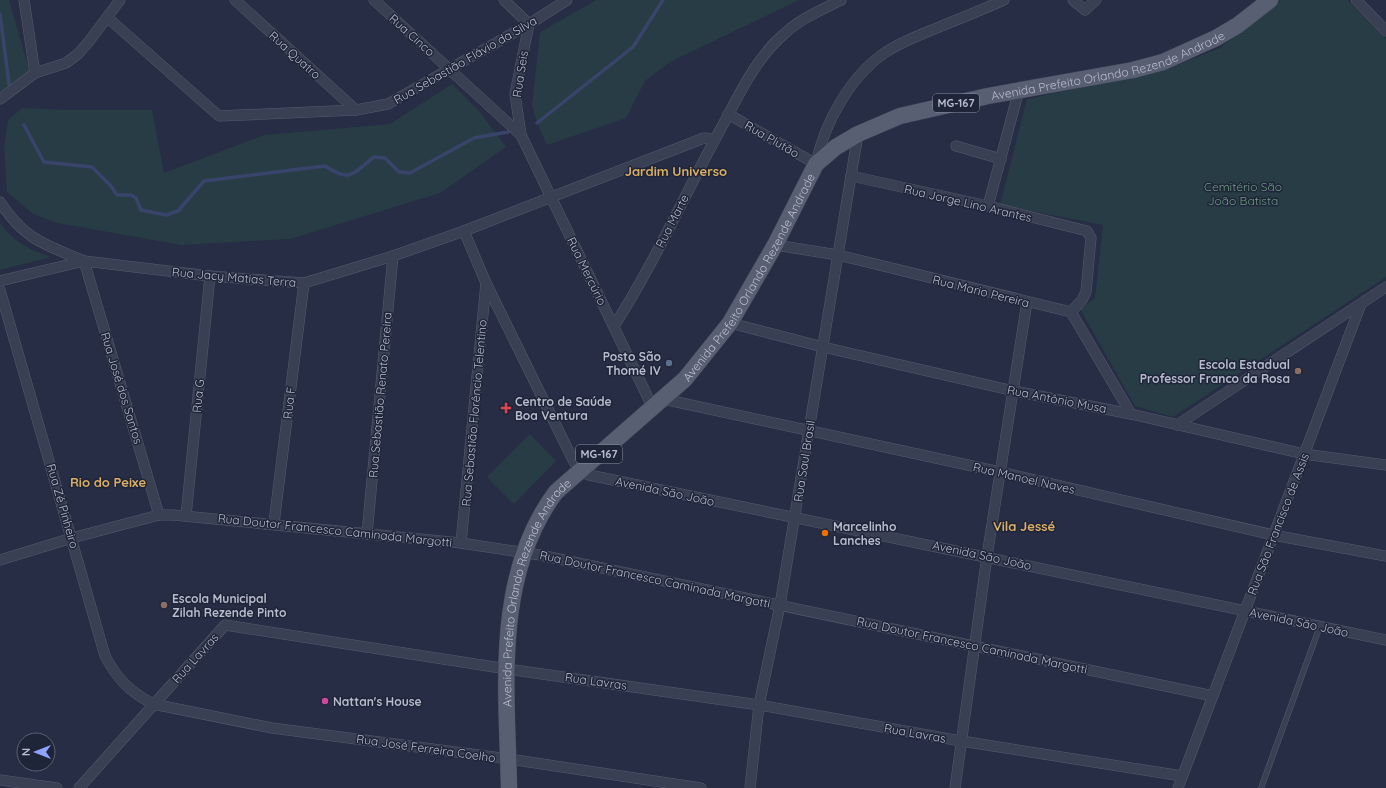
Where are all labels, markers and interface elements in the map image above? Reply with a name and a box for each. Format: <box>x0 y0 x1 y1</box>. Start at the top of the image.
street label: Rua Cinco <box>386 11 438 59</box>
street label: Rua Sebastião Flávio da Silva <box>391 13 539 107</box>
street label: Avenida Prefeito Orlando Rezende Andrade <box>990 27 1227 103</box>
street label: Rua Quatro <box>266 28 324 82</box>
street label: Rua Seis <box>509 49 531 98</box>
road number: MG-167 <box>933 94 979 112</box>
street label: Rua Plutão <box>742 117 802 161</box>
district label: Jardim Universo <box>625 163 727 179</box>
street label: Avenida Prefeito Orlando Rezende Andrade <box>679 170 818 384</box>
park label: Cemitério São João Batista <box>1204 179 1282 208</box>
street label: Rua Jorge Lino Arantes <box>903 181 1034 225</box>
street label: Rua Marte <box>652 192 692 250</box>
street label: Rua Mercúrio <box>564 235 610 307</box>
street label: Rua Jacy Matias Terra <box>171 264 297 290</box>
street label: Rua Mario Pereira <box>931 272 1031 310</box>
street label: Rua Sebastião Renato Pereira <box>365 312 395 478</box>
street label: Rua Sebastião Florêncio Telentino <box>458 319 490 507</box>
street label: Rua José dos Santos <box>98 330 146 446</box>
place label: Posto São Thomé IV <box>603 349 662 378</box>
place label: Escola Estadual Professor Franco da Rosa <box>1140 357 1290 386</box>
marker: Posto São Thomé IV <box>664 358 674 368</box>
marker: Escola Estadual Professor Franco da Rosa <box>1293 366 1303 376</box>
street label: Rua G <box>189 378 207 414</box>
street label: Rua Antônio Musa <box>1006 382 1108 416</box>
street label: Rua F <box>280 386 298 420</box>
place label: Centro de Saúde Boa Ventura <box>515 394 612 423</box>
marker: Centro de Saúde Boa Ventura <box>500 402 512 414</box>
street label: Rua Saul Brasil <box>790 419 818 503</box>
road number: MG-167 <box>576 445 622 463</box>
street label: Rua São Francisco de Assis <box>1244 451 1312 597</box>
street label: Rua Manoel Naves <box>972 459 1077 497</box>
street label: Rua Zé Pinheiro <box>44 462 82 550</box>
street label: Avenida São João <box>614 473 716 509</box>
district label: Rio do Peixe <box>70 474 146 490</box>
street label: Avenida Prefeito Orlando Rezende Andrade <box>499 475 574 707</box>
street label: Rua Doutor Francesco Caminada Margotti <box>217 510 453 550</box>
district label: Vila Jessé <box>993 518 1055 534</box>
place label: Marcelinho Lanches <box>833 519 897 548</box>
marker: Marcelinho Lanches <box>820 528 830 538</box>
street label: Avenida São João <box>931 537 1033 573</box>
street label: Rua Doutor Francesco Caminada Margotti <box>538 547 772 611</box>
place label: Escola Municipal Zilah Rezende Pinto <box>172 591 287 620</box>
marker: Escola Municipal Zilah Rezende Pinto <box>159 600 169 610</box>
street label: Avenida São João <box>1248 604 1350 640</box>
street label: Rua Doutor Francesco Caminada Margotti <box>855 613 1089 677</box>
street label: Rua Lavras <box>169 629 222 686</box>
street label: Rua Lavras <box>564 669 628 693</box>
place label: Nattan's House <box>333 694 422 709</box>
marker: Nattan's House <box>320 696 330 706</box>
street label: Rua Lavras <box>883 720 947 746</box>
street label: Rua José Ferreira Coelho <box>355 731 497 765</box>
north arrow <box>16 732 56 772</box>
text: N <box>19 748 33 756</box>

